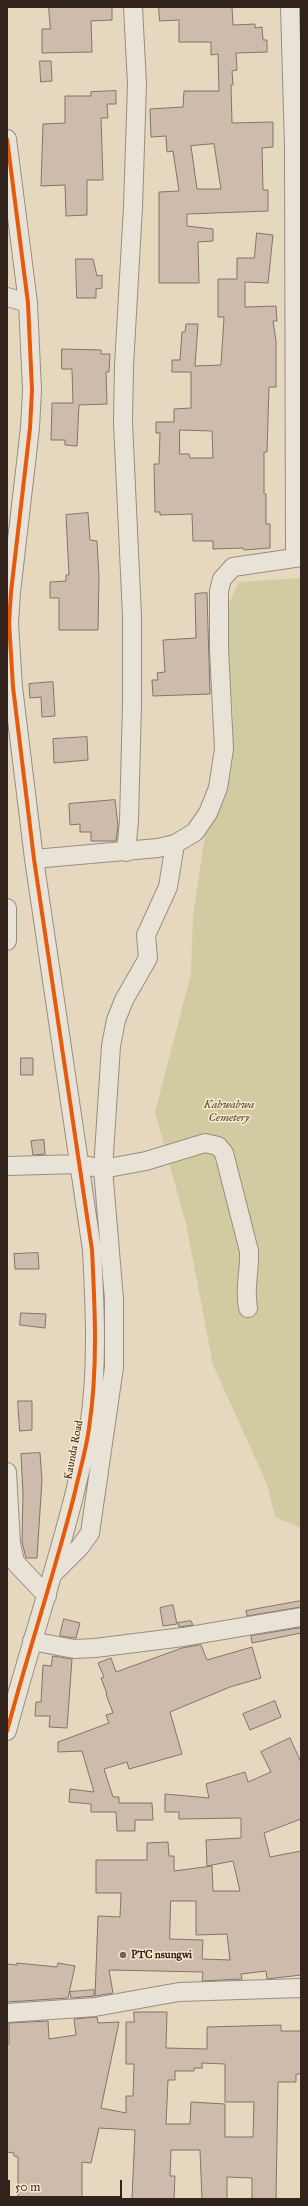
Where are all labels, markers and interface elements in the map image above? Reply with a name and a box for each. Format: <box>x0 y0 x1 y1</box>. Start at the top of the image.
park label: Kabwabwa Cemetery <box>204 1098 254 1124</box>
street label: Kaunda Road <box>62 1419 86 1481</box>
place label: PTC nsungwi <box>131 1948 192 1962</box>
marker: PTC nsungwi <box>118 1950 128 1960</box>
scale bar <box>10 2172 124 2198</box>
text: 50 m <box>15 2180 40 2194</box>

